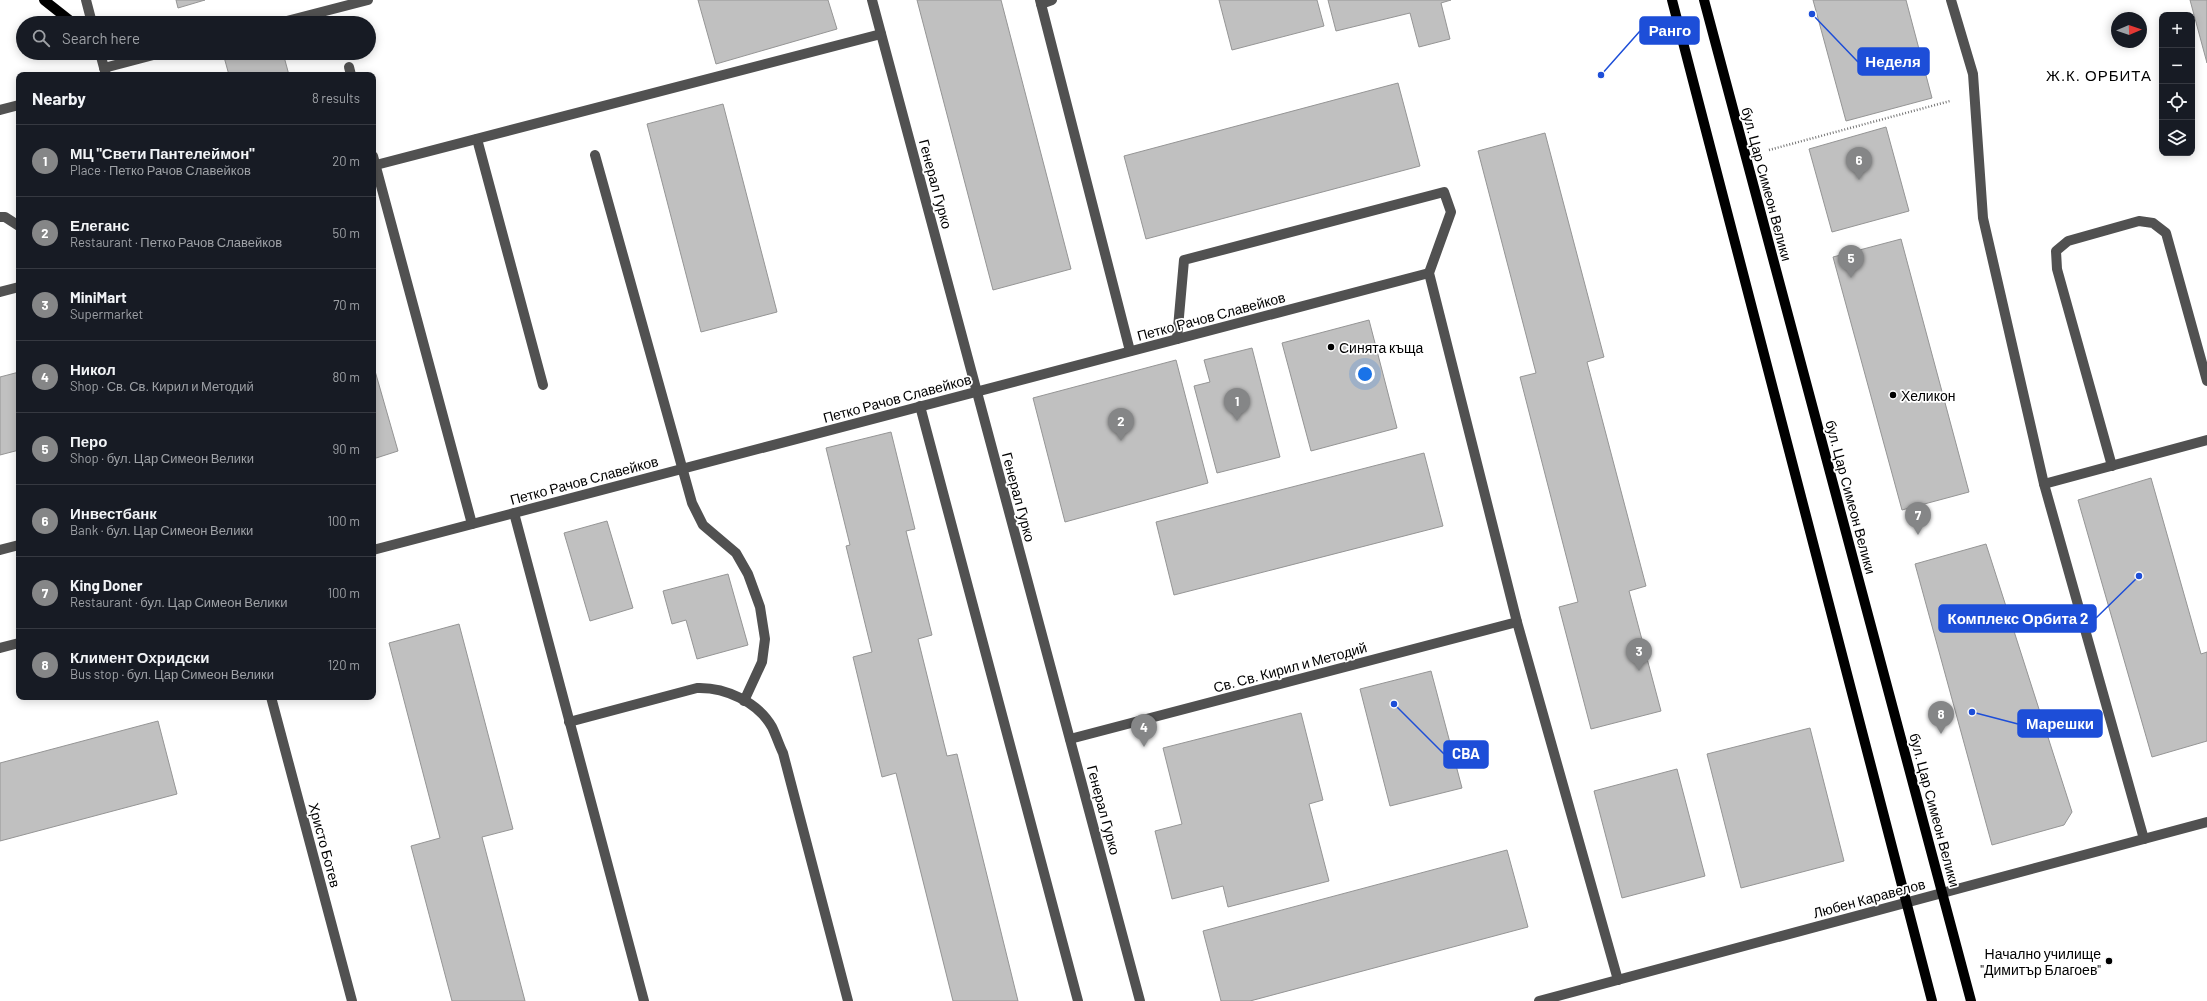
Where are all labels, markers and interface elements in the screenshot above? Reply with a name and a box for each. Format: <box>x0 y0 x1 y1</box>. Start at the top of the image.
north arrow <box>2111 12 2147 48</box>
map controls <box>2159 12 2195 156</box>
button: + <box>2159 12 2195 48</box>
search box <box>16 16 376 60</box>
callout: Ранго <box>1640 17 1699 44</box>
text: Ранго <box>1649 21 1691 39</box>
icon: search <box>30 27 52 49</box>
text: Search here <box>62 29 140 47</box>
callout: Неделя <box>1858 48 1929 75</box>
button: − <box>2159 48 2195 84</box>
text: Неделя <box>1865 52 1921 70</box>
district label: Ж.К. ОРБИТА <box>2046 66 2152 84</box>
button: locate <box>2159 84 2195 120</box>
text: Nearby <box>32 88 86 108</box>
text: 8 results <box>312 90 360 106</box>
street label: бул. Цар Симеон Велики <box>1738 105 1796 263</box>
button: layers <box>2159 120 2195 156</box>
street label: Генерал Гурко <box>916 137 956 231</box>
text: МЦ "Свети Пантелеймон" <box>70 144 255 162</box>
pin: 6 <box>1846 147 1872 180</box>
text: 1 <box>43 153 47 169</box>
text: 20 m <box>332 153 360 169</box>
text: Place · Петко Рачов Славейков <box>70 162 251 178</box>
text: Елеганс <box>70 216 130 234</box>
text: 2 <box>41 225 49 241</box>
text: 50 m <box>333 225 360 241</box>
text: Restaurant · Петко Рачов Славейков <box>70 234 282 250</box>
pin: 5 <box>1838 245 1864 278</box>
text: MiniMart <box>70 288 127 306</box>
street label: Петко Рачов Славейков <box>1135 288 1287 344</box>
text: 3 <box>41 297 49 313</box>
text: 70 m <box>333 297 360 313</box>
text: Supermarket <box>70 306 143 322</box>
place label: Синята къща <box>1339 339 1423 356</box>
marker: Синята къща <box>1326 342 1336 352</box>
text: Никол <box>70 360 116 378</box>
your location <box>1355 364 1375 384</box>
text: 4 <box>41 369 49 385</box>
text: 80 m <box>333 369 360 385</box>
street label: Петко Рачов Славейков <box>821 370 973 426</box>
text: Shop · Св. Св. Кирил и Методий <box>70 378 254 394</box>
place label: Хеликон <box>1901 387 1955 404</box>
pin: 1 <box>1224 388 1250 421</box>
marker: Хеликон <box>1888 390 1898 400</box>
pin: 2 <box>1108 408 1134 441</box>
street label: бул. Цар Симеон Велики <box>1822 418 1880 576</box>
text: Перо <box>70 432 107 450</box>
text: 5 <box>41 441 49 457</box>
text: 90 m <box>333 441 360 457</box>
text: Shop · бул. Цар Симеон Велики <box>70 450 254 466</box>
street label: Генерал Гурко <box>999 450 1039 544</box>
street label: Петко Рачов Славейков <box>508 452 660 508</box>
pin: 7 <box>1905 502 1931 535</box>
text: Инвестбанк <box>70 504 157 522</box>
text: 6 <box>42 513 48 529</box>
text: 100 m <box>327 513 360 529</box>
text: Bank · бул. Цар Симеон Велики <box>70 522 253 538</box>
text: King Doner <box>70 576 142 594</box>
text: 7 <box>42 585 48 601</box>
text: 100 m <box>327 585 360 601</box>
text: Restaurant · бул. Цар Симеон Велики <box>70 594 288 610</box>
callout: Комплекс Орбита 2 <box>1939 605 2096 632</box>
text: Комплекс Орбита 2 <box>1947 609 2089 627</box>
street label: Св. Св. Кирил и Методий <box>1211 638 1369 696</box>
pin: 3 <box>1626 638 1652 671</box>
text: Климент Охридски <box>70 648 210 666</box>
text: 8 <box>41 657 49 673</box>
text: 120 m <box>328 657 360 673</box>
text: Bus stop · бул. Цар Симеон Велики <box>70 666 274 682</box>
pin: 8 <box>1928 701 1954 734</box>
callout: Марешки <box>2018 710 2102 737</box>
pin: 4 <box>1131 714 1157 747</box>
text: Марешки <box>2026 714 2094 732</box>
street label: бул. Цар Симеон Велики <box>1906 731 1964 889</box>
callout: CBA <box>1444 741 1488 768</box>
text: CBA <box>1452 744 1480 762</box>
street label: Генерал Гурко <box>1084 763 1124 857</box>
street label: Христо Ботев <box>306 801 344 889</box>
street label: Любен Каравелов <box>1811 875 1927 921</box>
place label: Начално училище "Димитър Благоев" <box>1980 945 2101 978</box>
marker: Начално училище "Димитър Благоев" <box>2104 956 2114 966</box>

